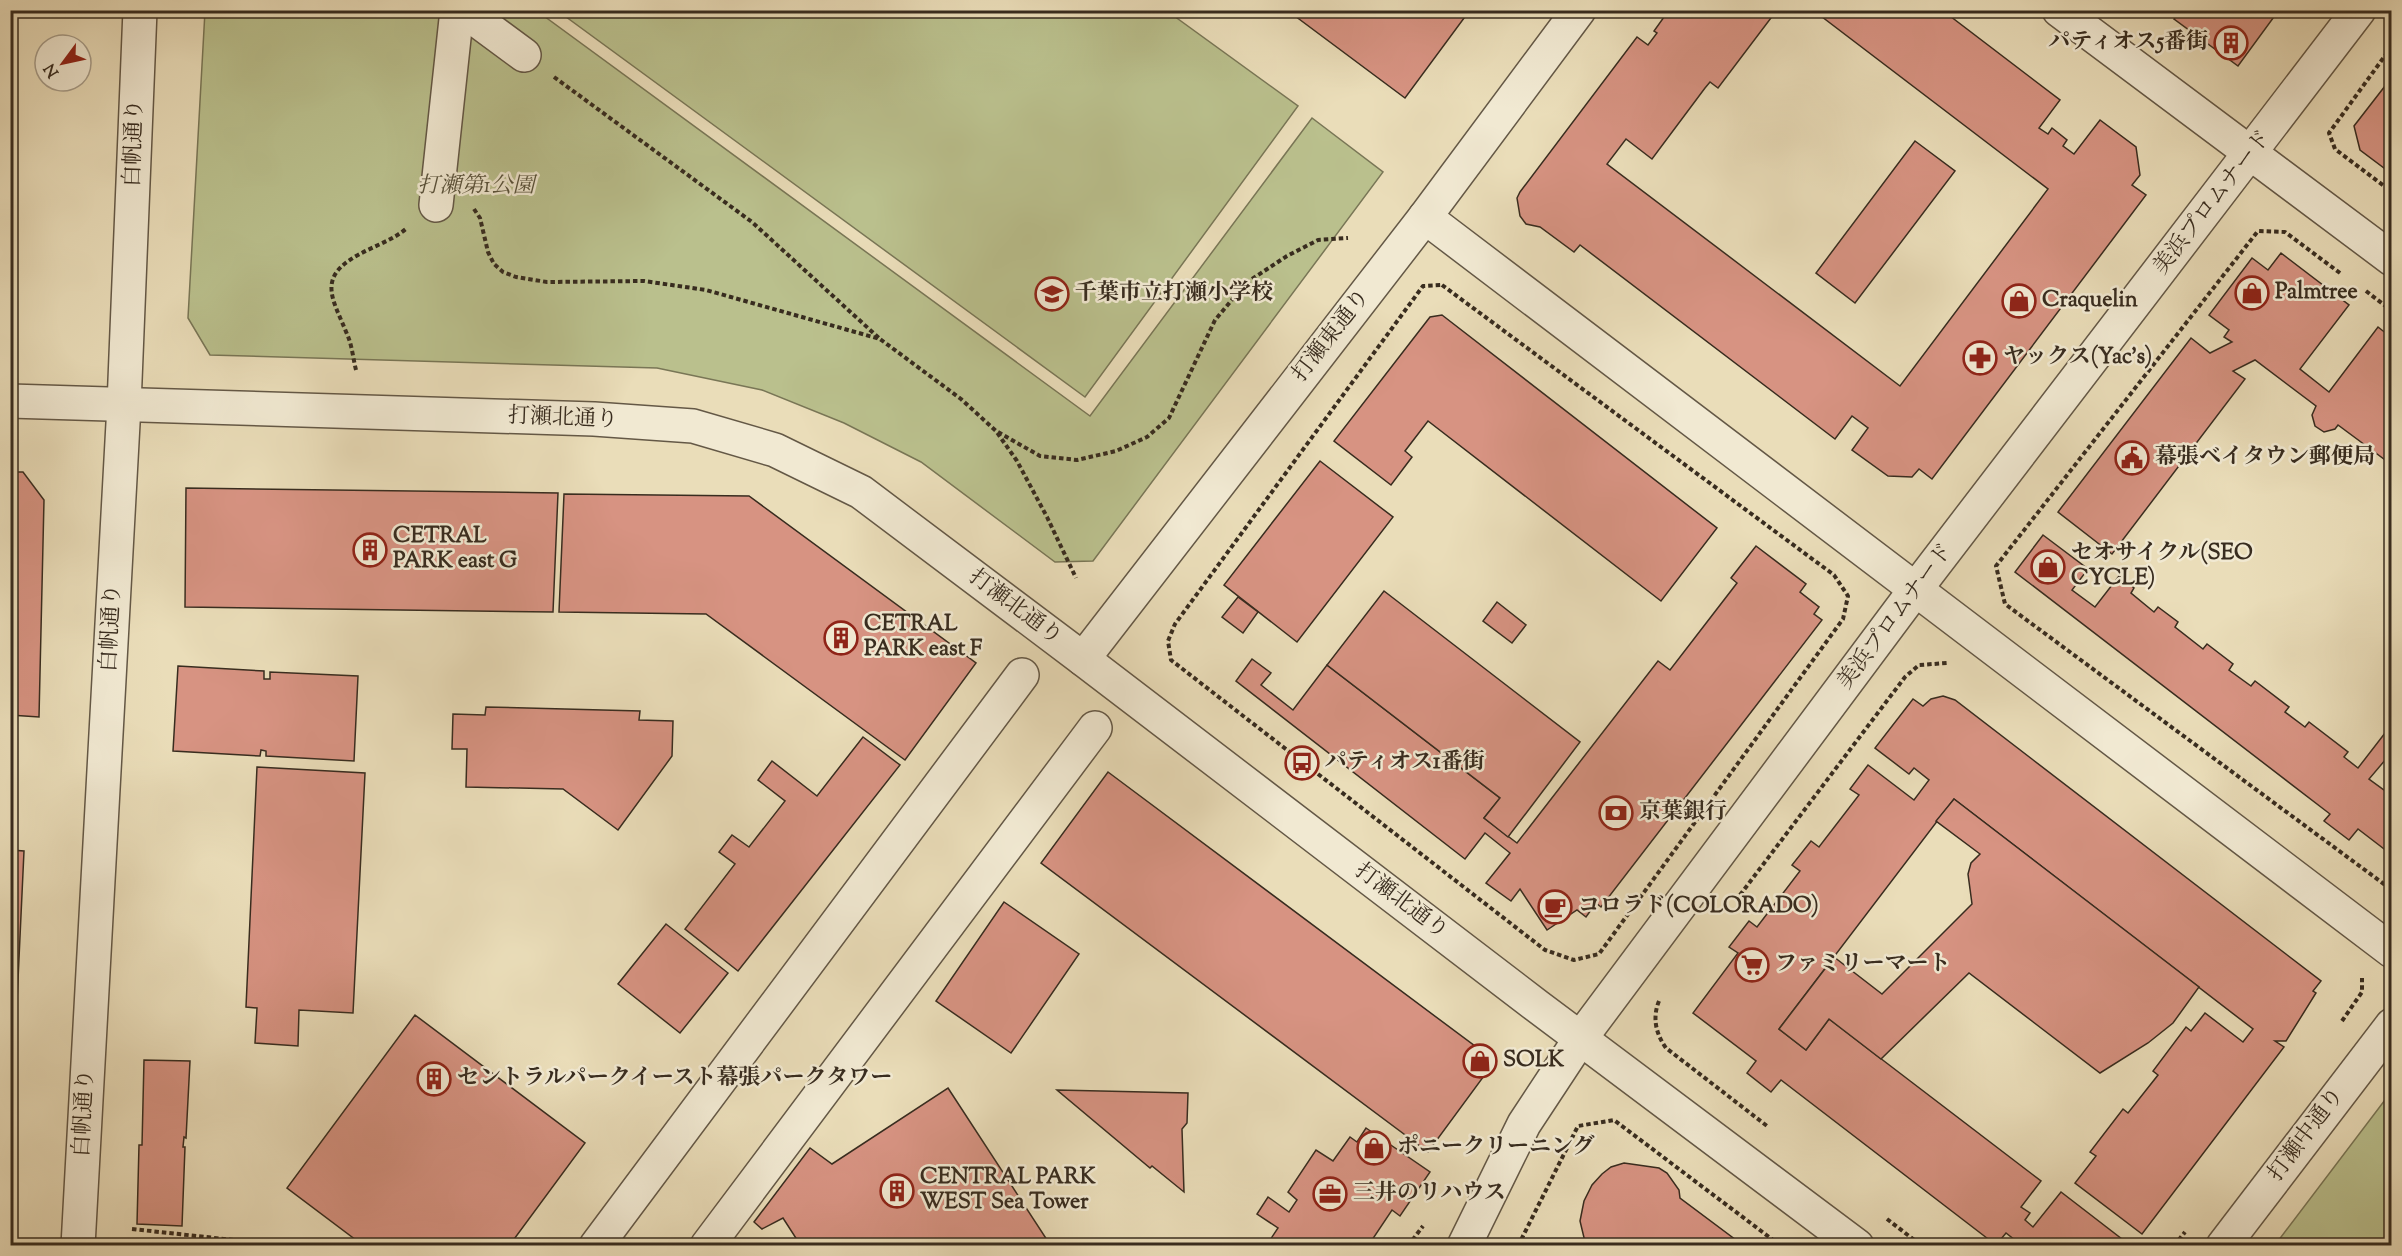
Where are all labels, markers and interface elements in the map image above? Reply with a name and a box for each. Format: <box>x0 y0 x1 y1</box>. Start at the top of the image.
building icon: パティオス5番街 <box>2213 25 2249 61</box>
place label: パティオス5番街 <box>2048 27 2208 59</box>
north arrow <box>33 33 93 93</box>
text: N <box>39 58 66 81</box>
street label: 白帆通り <box>117 98 153 188</box>
street label: 美浜プロムナード <box>2146 124 2280 282</box>
park label: 打瀬第1公園 <box>418 171 537 203</box>
shop icon: Palmtree <box>2234 275 2270 311</box>
school or university icon: 千葉市立打瀬小学校 <box>1034 276 1070 312</box>
place label: Palmtree <box>2275 277 2358 309</box>
place label: 千葉市立打瀬小学校 <box>1075 278 1273 310</box>
street label: 打瀬東通り <box>1286 283 1378 389</box>
shop icon: Craquelin <box>2001 283 2037 319</box>
place label: Craquelin <box>2042 285 2138 317</box>
pharmacy icon: ヤックス(Yac's) <box>1962 340 1998 376</box>
place label: ヤックス(Yac's) <box>2003 342 2152 374</box>
street label: 打瀬北通り <box>507 401 619 437</box>
public building icon: 幕張ベイタウン郵便局 <box>2114 440 2150 476</box>
place label: 幕張ベイタウン郵便局 <box>2155 442 2375 474</box>
place label: CETRAL PARK east G <box>393 521 517 578</box>
building icon: CETRAL PARK east G <box>352 532 388 568</box>
street label: 美浜プロムナード <box>1830 537 1962 697</box>
place label: セオサイクル(SEO CYCLE) <box>2071 538 2253 595</box>
shop icon: セオサイクル(SEO CYCLE) <box>2030 549 2066 585</box>
street label: 打瀬北通り <box>961 562 1069 654</box>
street label: 白帆通り <box>94 583 130 673</box>
place label: CETRAL PARK east F <box>864 609 983 666</box>
building icon: CETRAL PARK east F <box>823 620 859 656</box>
bus stop icon: パティオス1番街 <box>1284 745 1320 781</box>
place label: パティオス1番街 <box>1325 747 1485 779</box>
bank icon: 京葉銀行 <box>1598 795 1634 831</box>
place label: 京葉銀行 <box>1639 797 1727 829</box>
street label: 打瀬北通り <box>1347 856 1455 948</box>
cafe icon: コロラド(COLORADO) <box>1537 889 1573 925</box>
place label: コロラド(COLORADO) <box>1578 891 1819 923</box>
supermarket icon: ファミリーマート <box>1734 947 1770 983</box>
place label: ファミリーマート <box>1775 949 1951 981</box>
shop icon: SOLK <box>1462 1043 1498 1079</box>
place label: SOLK <box>1503 1045 1564 1077</box>
building icon: セントラルパークイースト幕張パークタワー <box>416 1061 452 1097</box>
place label: セントラルパークイースト幕張パークタワー <box>457 1063 892 1095</box>
street label: 白帆通り <box>67 1068 103 1158</box>
street label: 打瀬中通り <box>2261 1081 2353 1189</box>
shop icon: ポニークリーニング <box>1356 1130 1392 1166</box>
place label: ポニークリーニング <box>1397 1132 1595 1164</box>
place label: CENTRAL PARK WEST Sea Tower <box>920 1162 1096 1219</box>
building icon: CENTRAL PARK WEST Sea Tower <box>879 1173 915 1209</box>
office icon: 三井のリハウス <box>1312 1176 1348 1212</box>
place label: 三井のリハウス <box>1353 1178 1506 1210</box>

